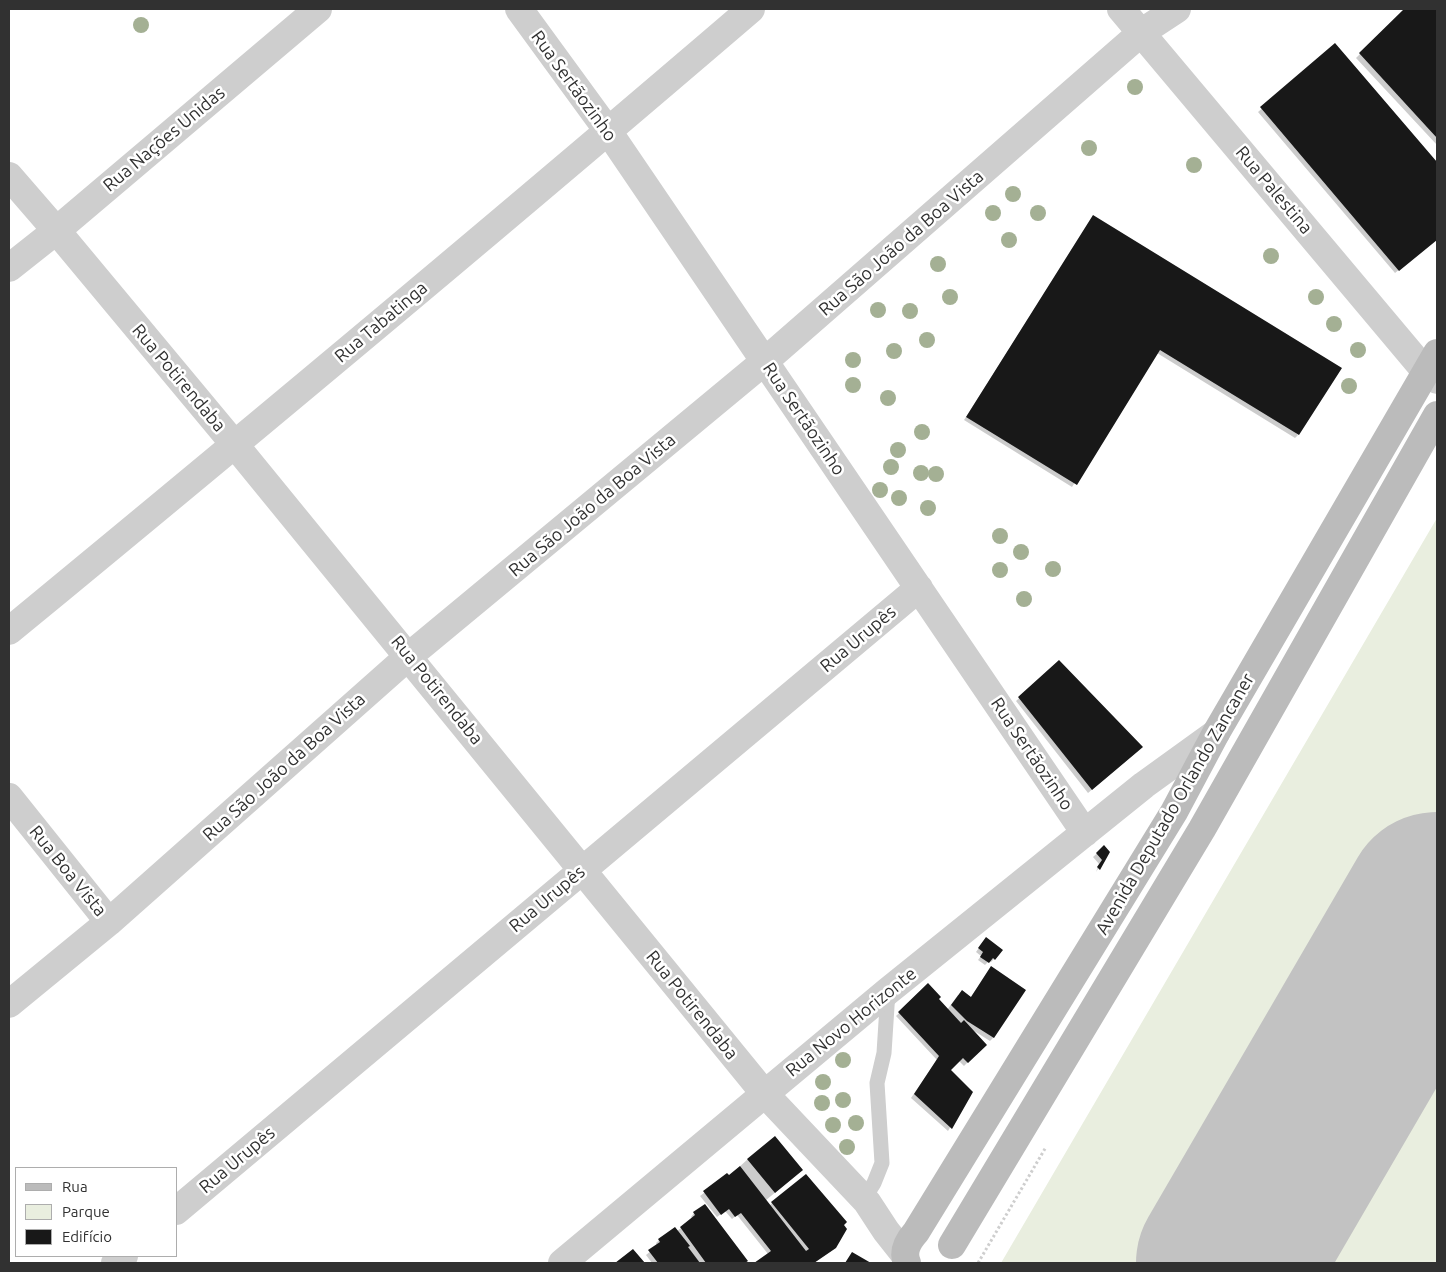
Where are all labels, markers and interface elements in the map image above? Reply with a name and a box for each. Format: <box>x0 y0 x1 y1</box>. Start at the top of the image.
street label: Rua Sertãozinho <box>527 26 621 146</box>
street label: Rua Nações Unidas <box>99 82 229 196</box>
street label: Rua Palestina <box>1231 142 1317 238</box>
street label: Rua São João da Boa Vista <box>814 166 988 320</box>
street label: Rua Tabatinga <box>330 277 432 367</box>
street label: Rua Potirendaba <box>128 320 230 436</box>
street label: Rua Sertãozinho <box>758 358 850 480</box>
street label: Rua São João da Boa Vista <box>504 429 680 581</box>
street label: Rua Urupês <box>816 601 900 677</box>
street label: Rua Potirendaba <box>386 631 488 749</box>
street label: Avenida Deputado Orlando Zancaner <box>1091 669 1259 939</box>
street label: Rua São João da Boa Vista <box>198 688 370 846</box>
street label: Rua Sertãozinho <box>986 693 1078 815</box>
street label: Rua Boa Vista <box>25 821 111 921</box>
street label: Rua Urupês <box>505 861 589 937</box>
street label: Rua Potirendaba <box>641 946 743 1064</box>
street label: Rua Novo Horizonte <box>781 963 921 1081</box>
street label: Rua Urupês <box>195 1122 279 1198</box>
legend <box>15 1167 178 1257</box>
text: Rua <box>62 1178 88 1195</box>
text: Parque <box>62 1203 110 1220</box>
text: Edifício <box>62 1228 112 1245</box>

